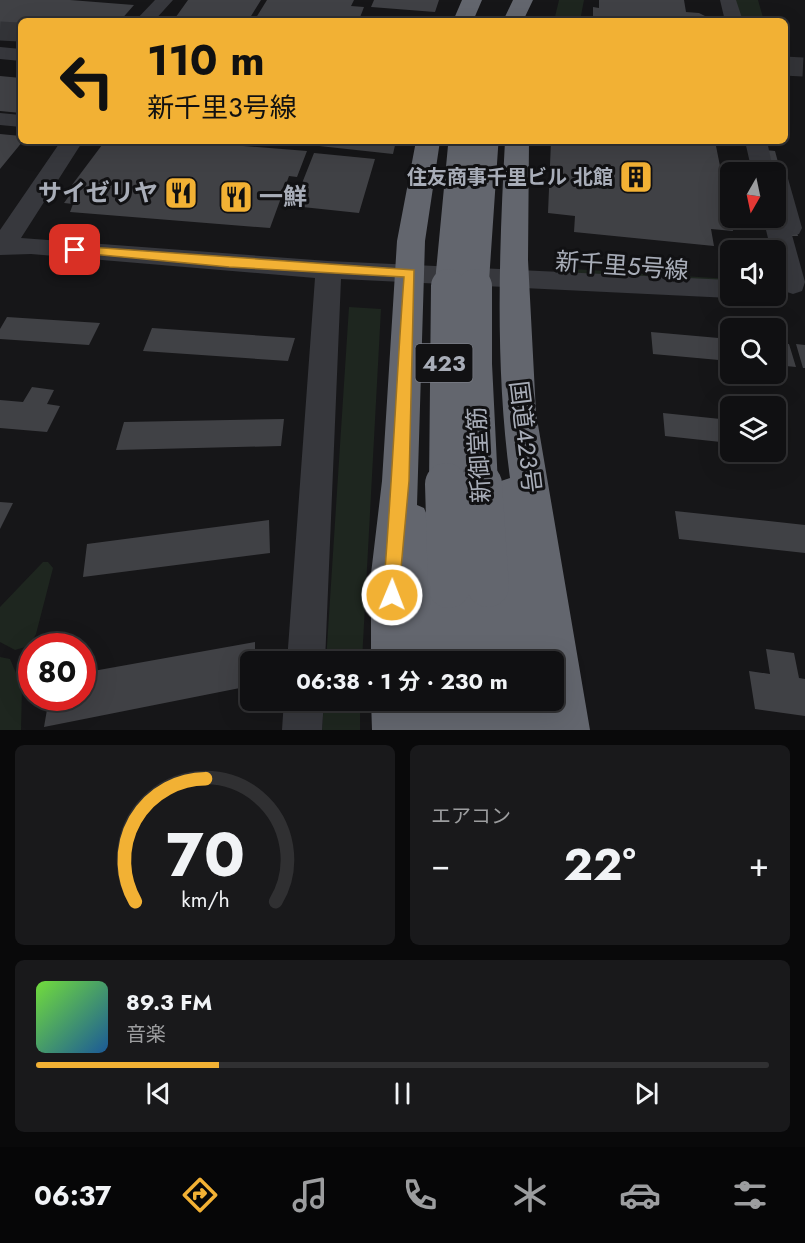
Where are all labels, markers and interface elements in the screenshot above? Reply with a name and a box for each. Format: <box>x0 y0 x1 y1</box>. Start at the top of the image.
text: 110 m <box>147 30 265 91</box>
icon: left <box>48 42 126 120</box>
text: 新千里3号線 <box>147 88 297 127</box>
building icon: 住友商事千里ビル 北館 <box>618 159 654 195</box>
north arrow <box>720 162 786 228</box>
map controls <box>720 162 786 462</box>
place label: 住友商事千里ビル 北館 <box>407 163 613 192</box>
place label: サイゼリヤ <box>38 175 158 210</box>
restaurant icon: サイゼリヤ <box>163 175 199 211</box>
restaurant icon: 一鮮 <box>218 179 254 215</box>
place label: 一鮮 <box>259 179 307 214</box>
pin <box>49 224 100 275</box>
icon: arrive <box>58 233 91 266</box>
button: sound <box>720 240 786 306</box>
street label: 新千里5号線 <box>554 243 690 288</box>
button: search <box>720 318 786 384</box>
road number: 423 <box>416 344 472 382</box>
street label: 国道423号 <box>501 379 550 495</box>
button: layers <box>720 396 786 462</box>
street label: 新御堂筋 <box>459 406 498 504</box>
position arrow <box>360 563 424 627</box>
speed limit sign: 80 <box>18 633 96 711</box>
text: 06:38 · 1 分 · 230 m <box>296 665 508 697</box>
text: エアコン <box>431 802 511 831</box>
text: 70 <box>166 809 244 899</box>
text: 22° <box>563 832 636 897</box>
text: − <box>431 841 450 888</box>
text: + <box>749 841 769 888</box>
text: km/h <box>181 884 229 915</box>
text: 89.3 FM <box>126 986 212 1018</box>
text: 音楽 <box>126 1020 166 1049</box>
icon: previous <box>142 1077 175 1110</box>
icon: pause <box>386 1077 419 1110</box>
icon: next <box>630 1077 663 1110</box>
icon: directions <box>179 1174 221 1216</box>
icon: music <box>289 1174 331 1216</box>
icon: phone <box>399 1174 441 1216</box>
icon: climate <box>509 1174 551 1216</box>
icon: car <box>619 1174 661 1216</box>
icon: filters <box>729 1174 771 1216</box>
text: 06:37 <box>34 1176 111 1215</box>

